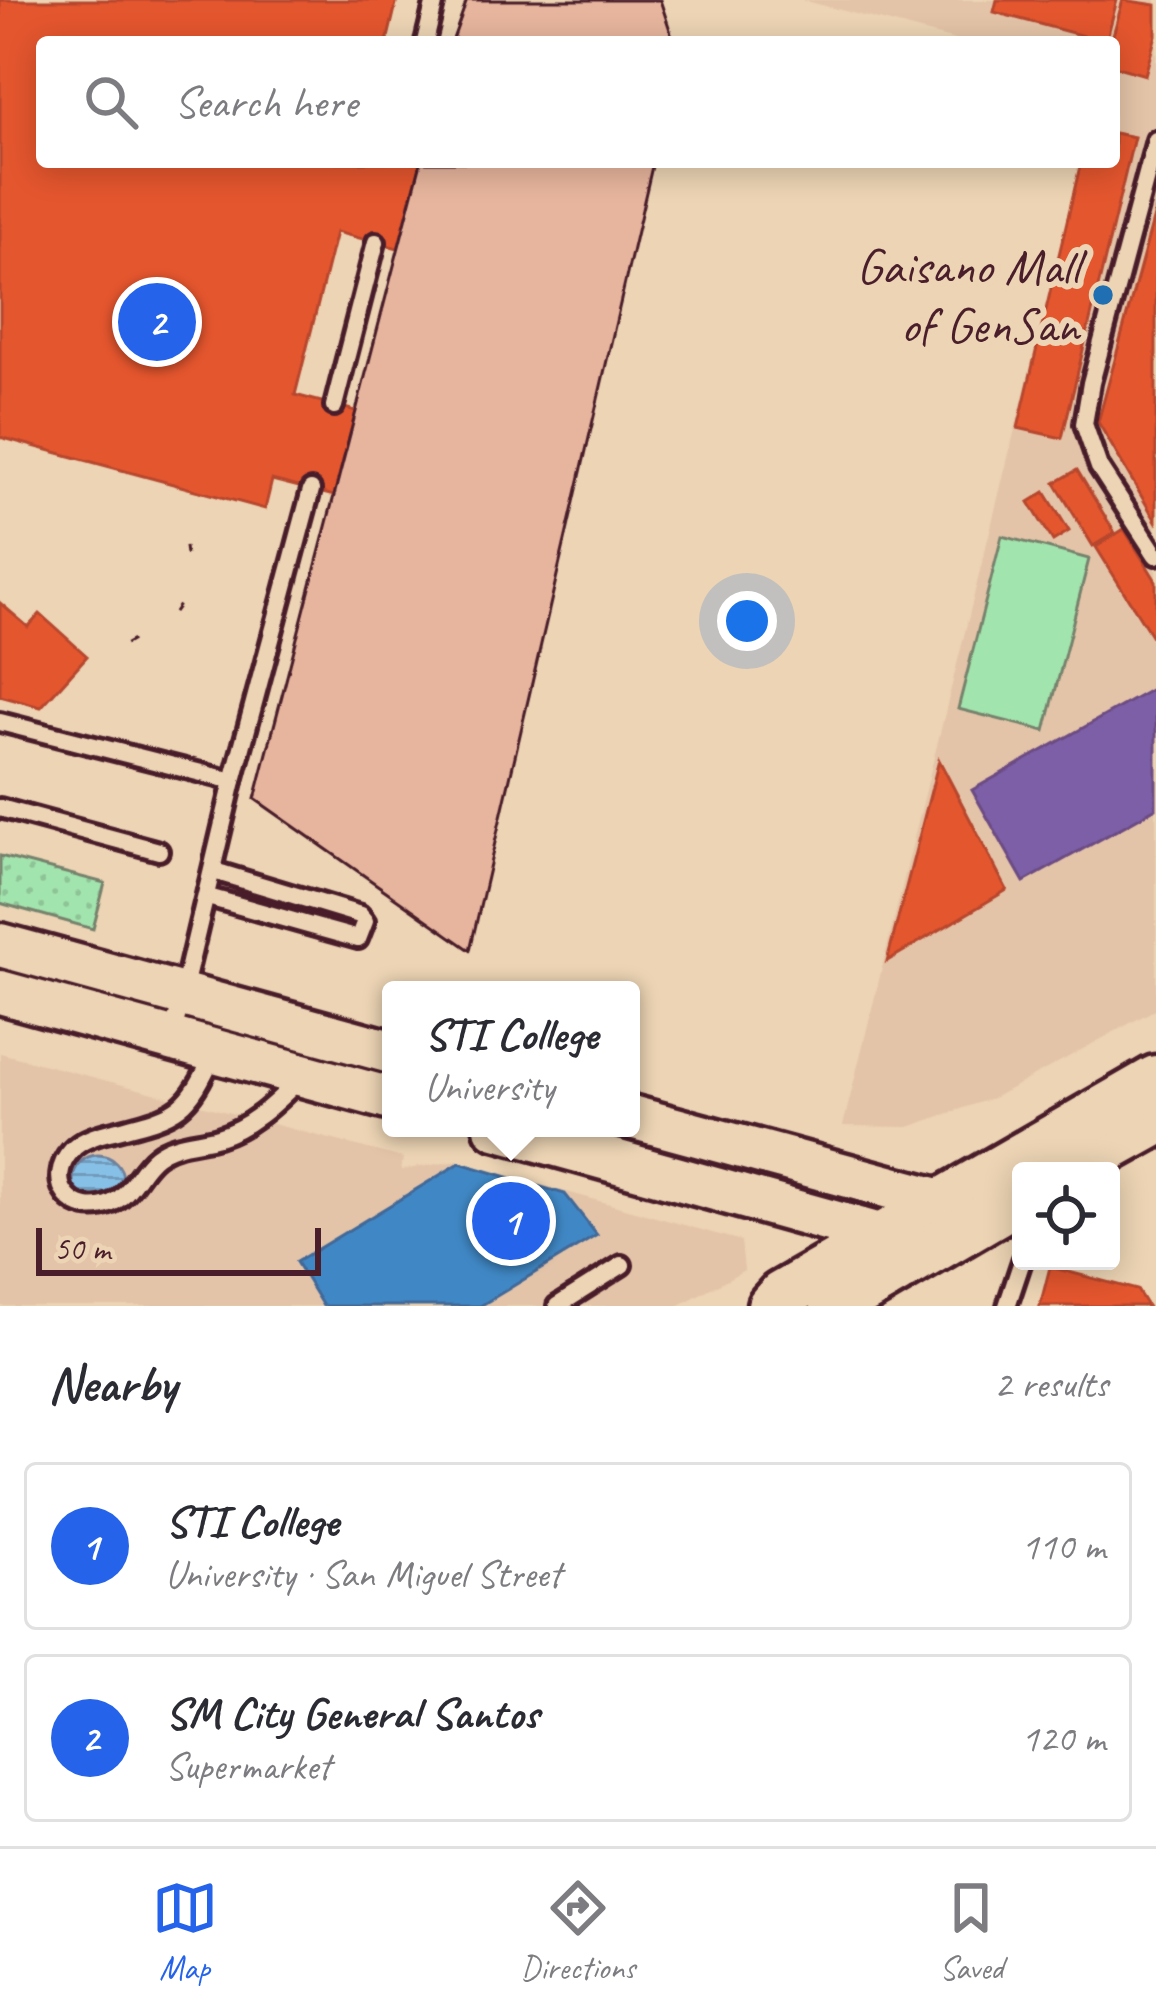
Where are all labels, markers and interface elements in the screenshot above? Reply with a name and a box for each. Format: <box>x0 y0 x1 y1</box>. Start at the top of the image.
search box <box>36 36 1120 168</box>
icon: search <box>78 69 144 135</box>
text: Search here <box>174 74 357 131</box>
place label: Gaisano Mall of GenSan <box>856 234 1087 357</box>
pin: 2 <box>118 277 196 367</box>
marker: Gaisano Mall of GenSan <box>1090 282 1116 308</box>
your location <box>717 591 777 651</box>
popup <box>382 981 640 1137</box>
text: STI College <box>424 1006 598 1063</box>
text: University <box>424 1063 554 1112</box>
map controls <box>1012 1162 1120 1270</box>
button: locate <box>1012 1162 1120 1270</box>
pin: 1 <box>472 1176 550 1266</box>
scale bar <box>36 1222 321 1275</box>
text: 50 m <box>54 1228 110 1270</box>
text: Nearby <box>48 1352 176 1416</box>
text: 2 results <box>994 1360 1108 1409</box>
text: STI College <box>165 1493 338 1550</box>
text: 1 <box>81 1522 99 1571</box>
text: 110 m <box>1021 1522 1105 1571</box>
text: University · San Miguel Street <box>165 1550 561 1599</box>
text: SM City General Santos <box>165 1685 539 1742</box>
text: 2 <box>81 1714 99 1763</box>
text: 120 m <box>1021 1714 1105 1763</box>
text: Supermarket <box>165 1742 331 1791</box>
tab: Map <box>152 1875 218 1989</box>
tab: Directions <box>521 1875 635 1989</box>
tab: Saved <box>938 1875 1004 1989</box>

